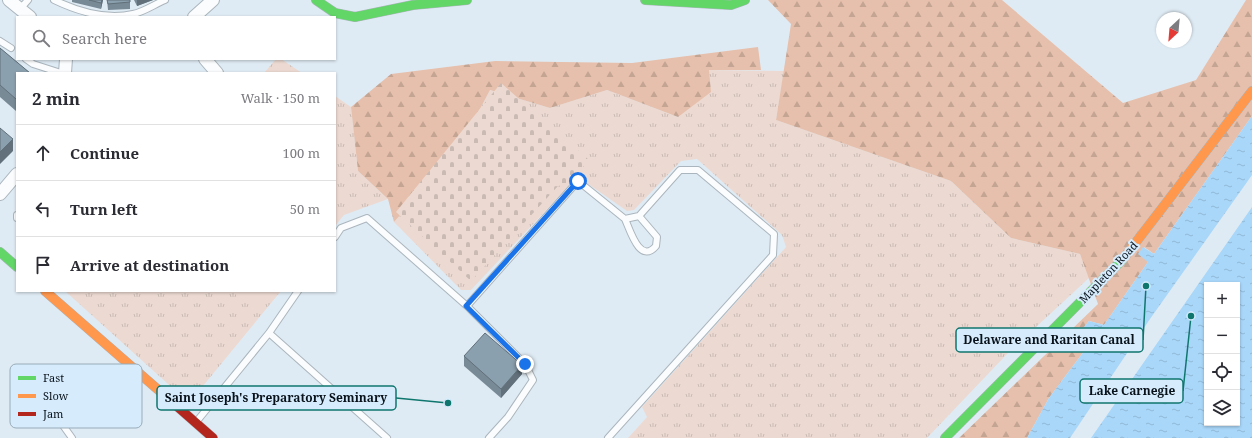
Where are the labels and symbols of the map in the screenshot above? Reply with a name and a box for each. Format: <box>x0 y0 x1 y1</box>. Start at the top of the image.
north arrow <box>1156 12 1192 48</box>
route start <box>569 172 587 190</box>
street label: Mapleton Road <box>1075 238 1141 306</box>
callout: Delaware and Raritan Canal <box>956 328 1143 352</box>
text: Delaware and Raritan Canal <box>963 331 1135 348</box>
route end <box>516 355 534 373</box>
legend <box>10 364 142 428</box>
text: Fast <box>43 370 64 385</box>
callout: Lake Carnegie <box>1080 379 1183 403</box>
text: Lake Carnegie <box>1089 382 1175 399</box>
callout: Saint Joseph's Preparatory Seminary <box>157 386 396 410</box>
text: Slow <box>43 388 69 403</box>
text: Saint Joseph's Preparatory Seminary <box>165 389 387 406</box>
text: Jam <box>42 406 64 421</box>

